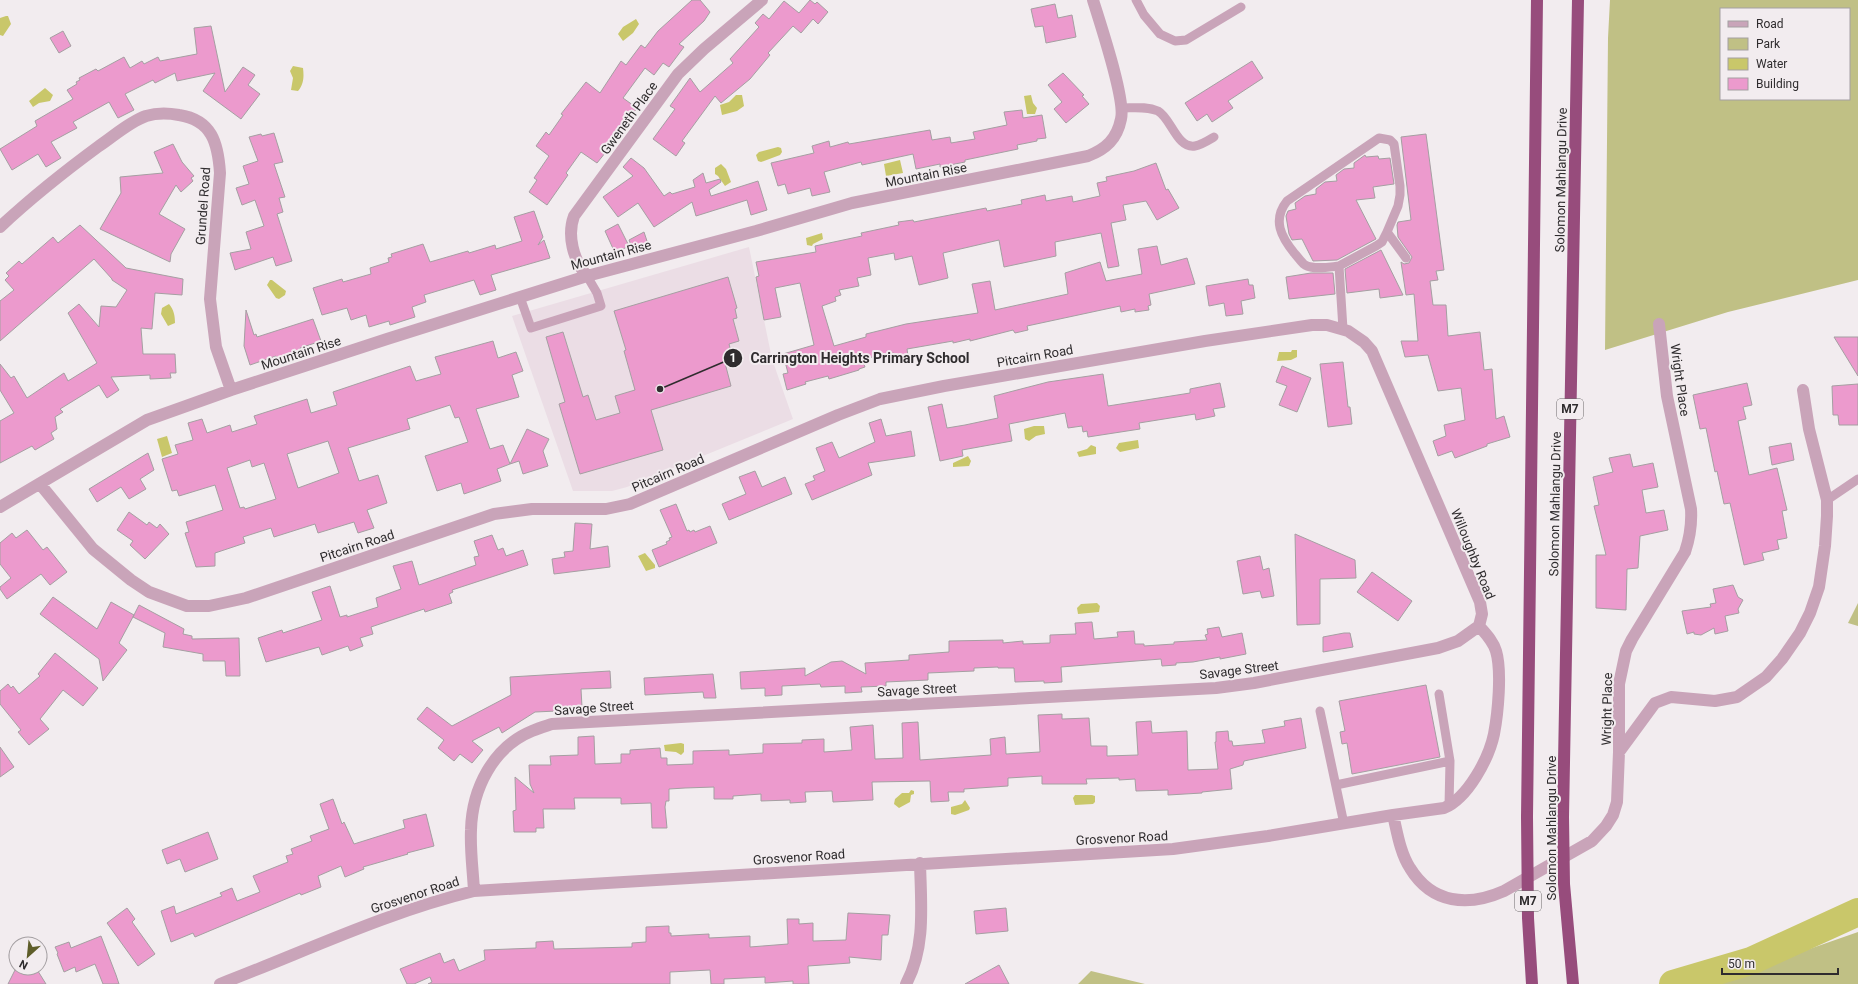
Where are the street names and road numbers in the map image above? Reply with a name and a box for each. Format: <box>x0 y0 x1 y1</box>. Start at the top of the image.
street label: Gweneth Place <box>598 79 661 157</box>
street label: Solomon Mahlangu Drive <box>1552 107 1570 253</box>
street label: Mountain Rise <box>884 160 968 190</box>
street label: Grundel Road <box>193 167 213 245</box>
street label: Mountain Rise <box>569 237 653 273</box>
street label: Mountain Rise <box>259 333 343 373</box>
street label: Pitcairn Road <box>996 342 1074 370</box>
street label: Wright Place <box>1667 343 1693 417</box>
road number: M7 <box>1557 399 1583 419</box>
street label: Solomon Mahlangu Drive <box>1546 431 1564 577</box>
street label: Pitcairn Road <box>629 451 707 495</box>
street label: Willoughby Road <box>1448 506 1498 602</box>
street label: Pitcairn Road <box>318 527 396 565</box>
street label: Savage Street <box>1199 658 1279 682</box>
street label: Wright Place <box>1599 672 1615 746</box>
street label: Savage Street <box>877 680 957 700</box>
street label: Savage Street <box>554 698 634 718</box>
street label: Solomon Mahlangu Drive <box>1544 755 1559 900</box>
street label: Grosvenor Road <box>1075 828 1169 848</box>
street label: Grosvenor Road <box>752 846 846 868</box>
street label: Grosvenor Road <box>369 874 461 916</box>
road number: M7 <box>1515 891 1541 911</box>

